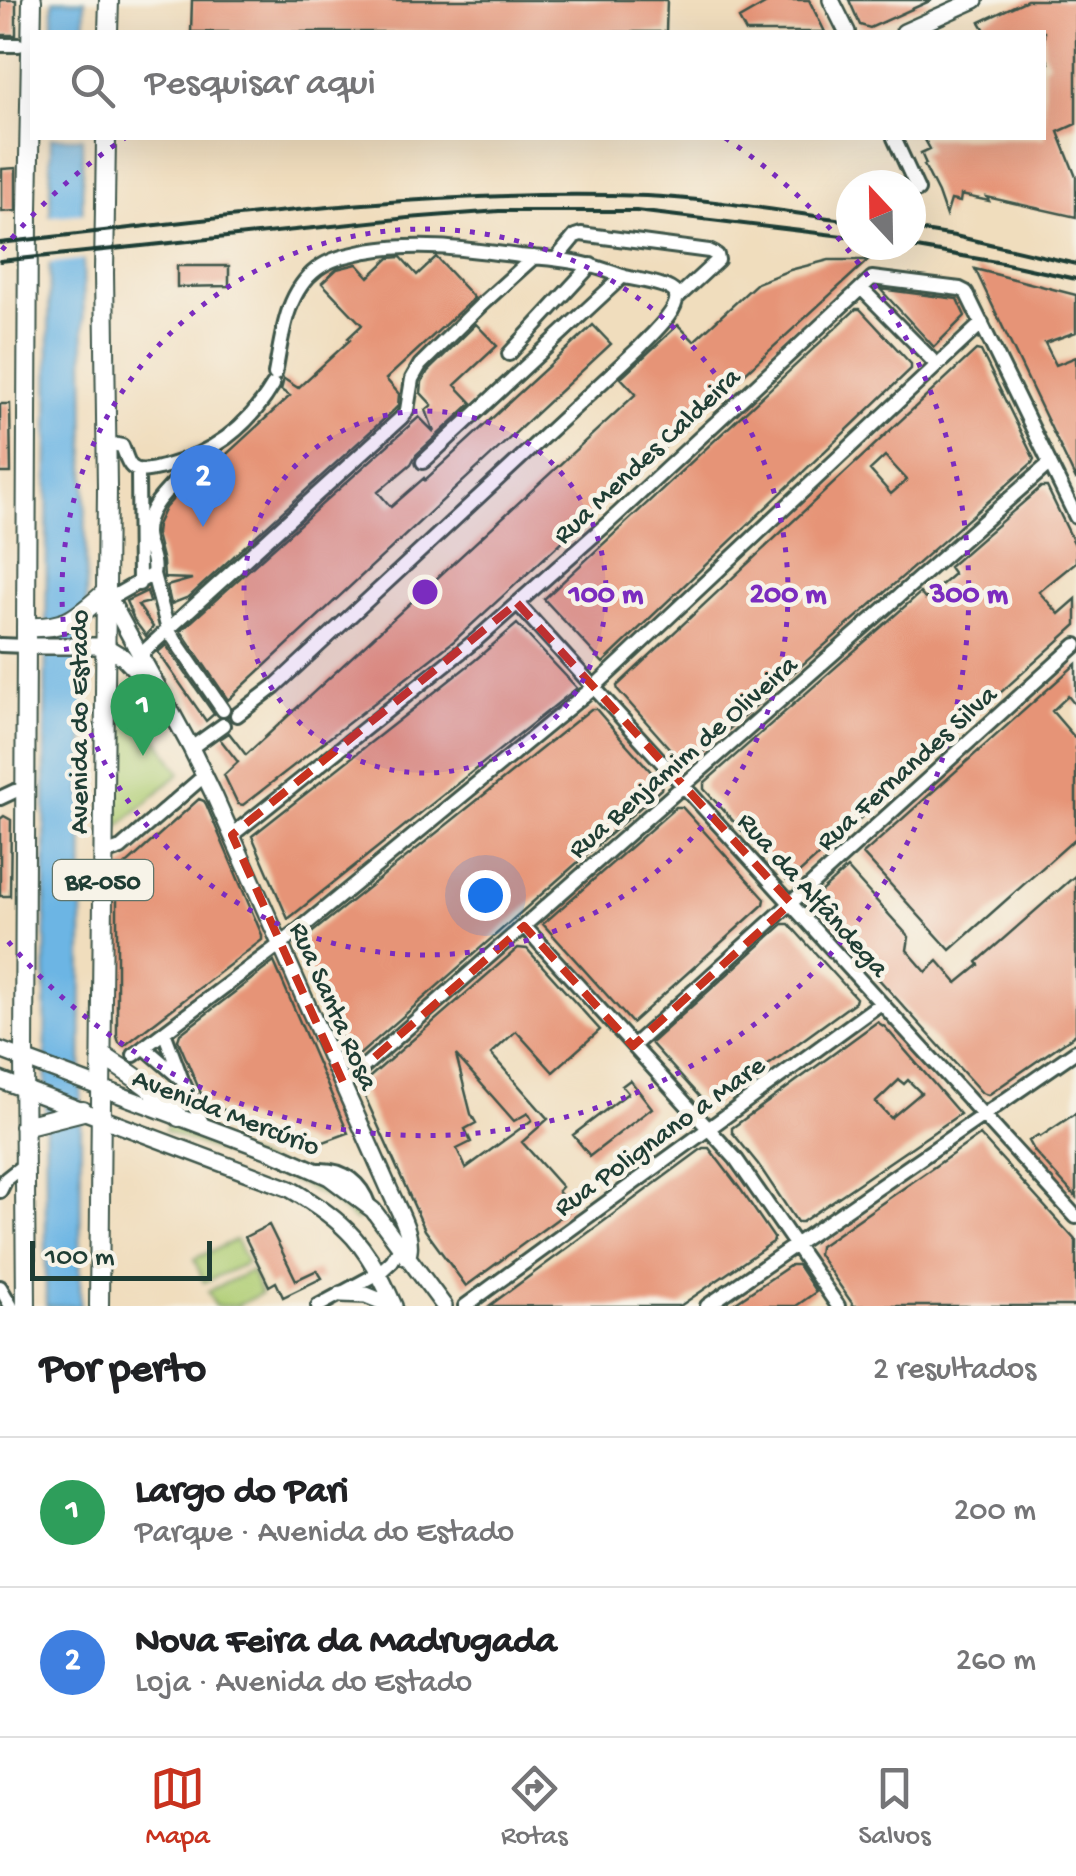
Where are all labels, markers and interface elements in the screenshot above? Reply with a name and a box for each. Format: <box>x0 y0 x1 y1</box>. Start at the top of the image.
search box <box>30 30 1046 140</box>
icon: search <box>65 58 120 113</box>
text: Pesquisar aqui <box>145 63 376 107</box>
north arrow <box>836 170 926 260</box>
street label: Rua Mendes Caldeira <box>548 361 750 553</box>
pin: 2 <box>170 444 236 527</box>
centre of rings <box>407 574 443 610</box>
text: 100 m <box>568 579 644 614</box>
text: 200 m <box>749 579 827 614</box>
text: 300 m <box>929 579 1009 614</box>
street label: Avenida do Estado <box>65 610 98 834</box>
street label: Rua Benjamim de Oliveira <box>563 649 806 867</box>
pin: 1 <box>110 674 176 756</box>
street label: Rua Fernandes Silva <box>811 679 1006 859</box>
street label: Rua da Alfândega <box>729 807 895 987</box>
road number: BR-050 <box>53 860 153 900</box>
your location <box>460 870 511 921</box>
street label: Rua Santa Rosa <box>280 918 384 1097</box>
street label: Rua Polignano a Mare <box>549 1050 773 1225</box>
street label: Avenida Mercúrio <box>127 1063 324 1165</box>
scale bar <box>30 1236 212 1280</box>
text: 100 m <box>45 1242 115 1275</box>
text: Por perto <box>40 1347 206 1396</box>
text: 2 resultados <box>873 1352 1036 1390</box>
text: Largo do Pari <box>135 1471 349 1515</box>
text: 1 <box>66 1493 79 1531</box>
text: 200 m <box>954 1493 1036 1531</box>
text: Parque · Avenida do Estado <box>135 1515 514 1553</box>
text: Nova Feira da Madrugada <box>135 1621 557 1665</box>
text: 2 <box>65 1643 80 1681</box>
text: 260 m <box>956 1643 1036 1681</box>
text: Loja · Avenida do Estado <box>135 1665 472 1703</box>
tab: Mapa <box>146 1761 210 1854</box>
tab: Rotas <box>501 1761 567 1854</box>
tab: Salvos <box>859 1761 930 1854</box>

